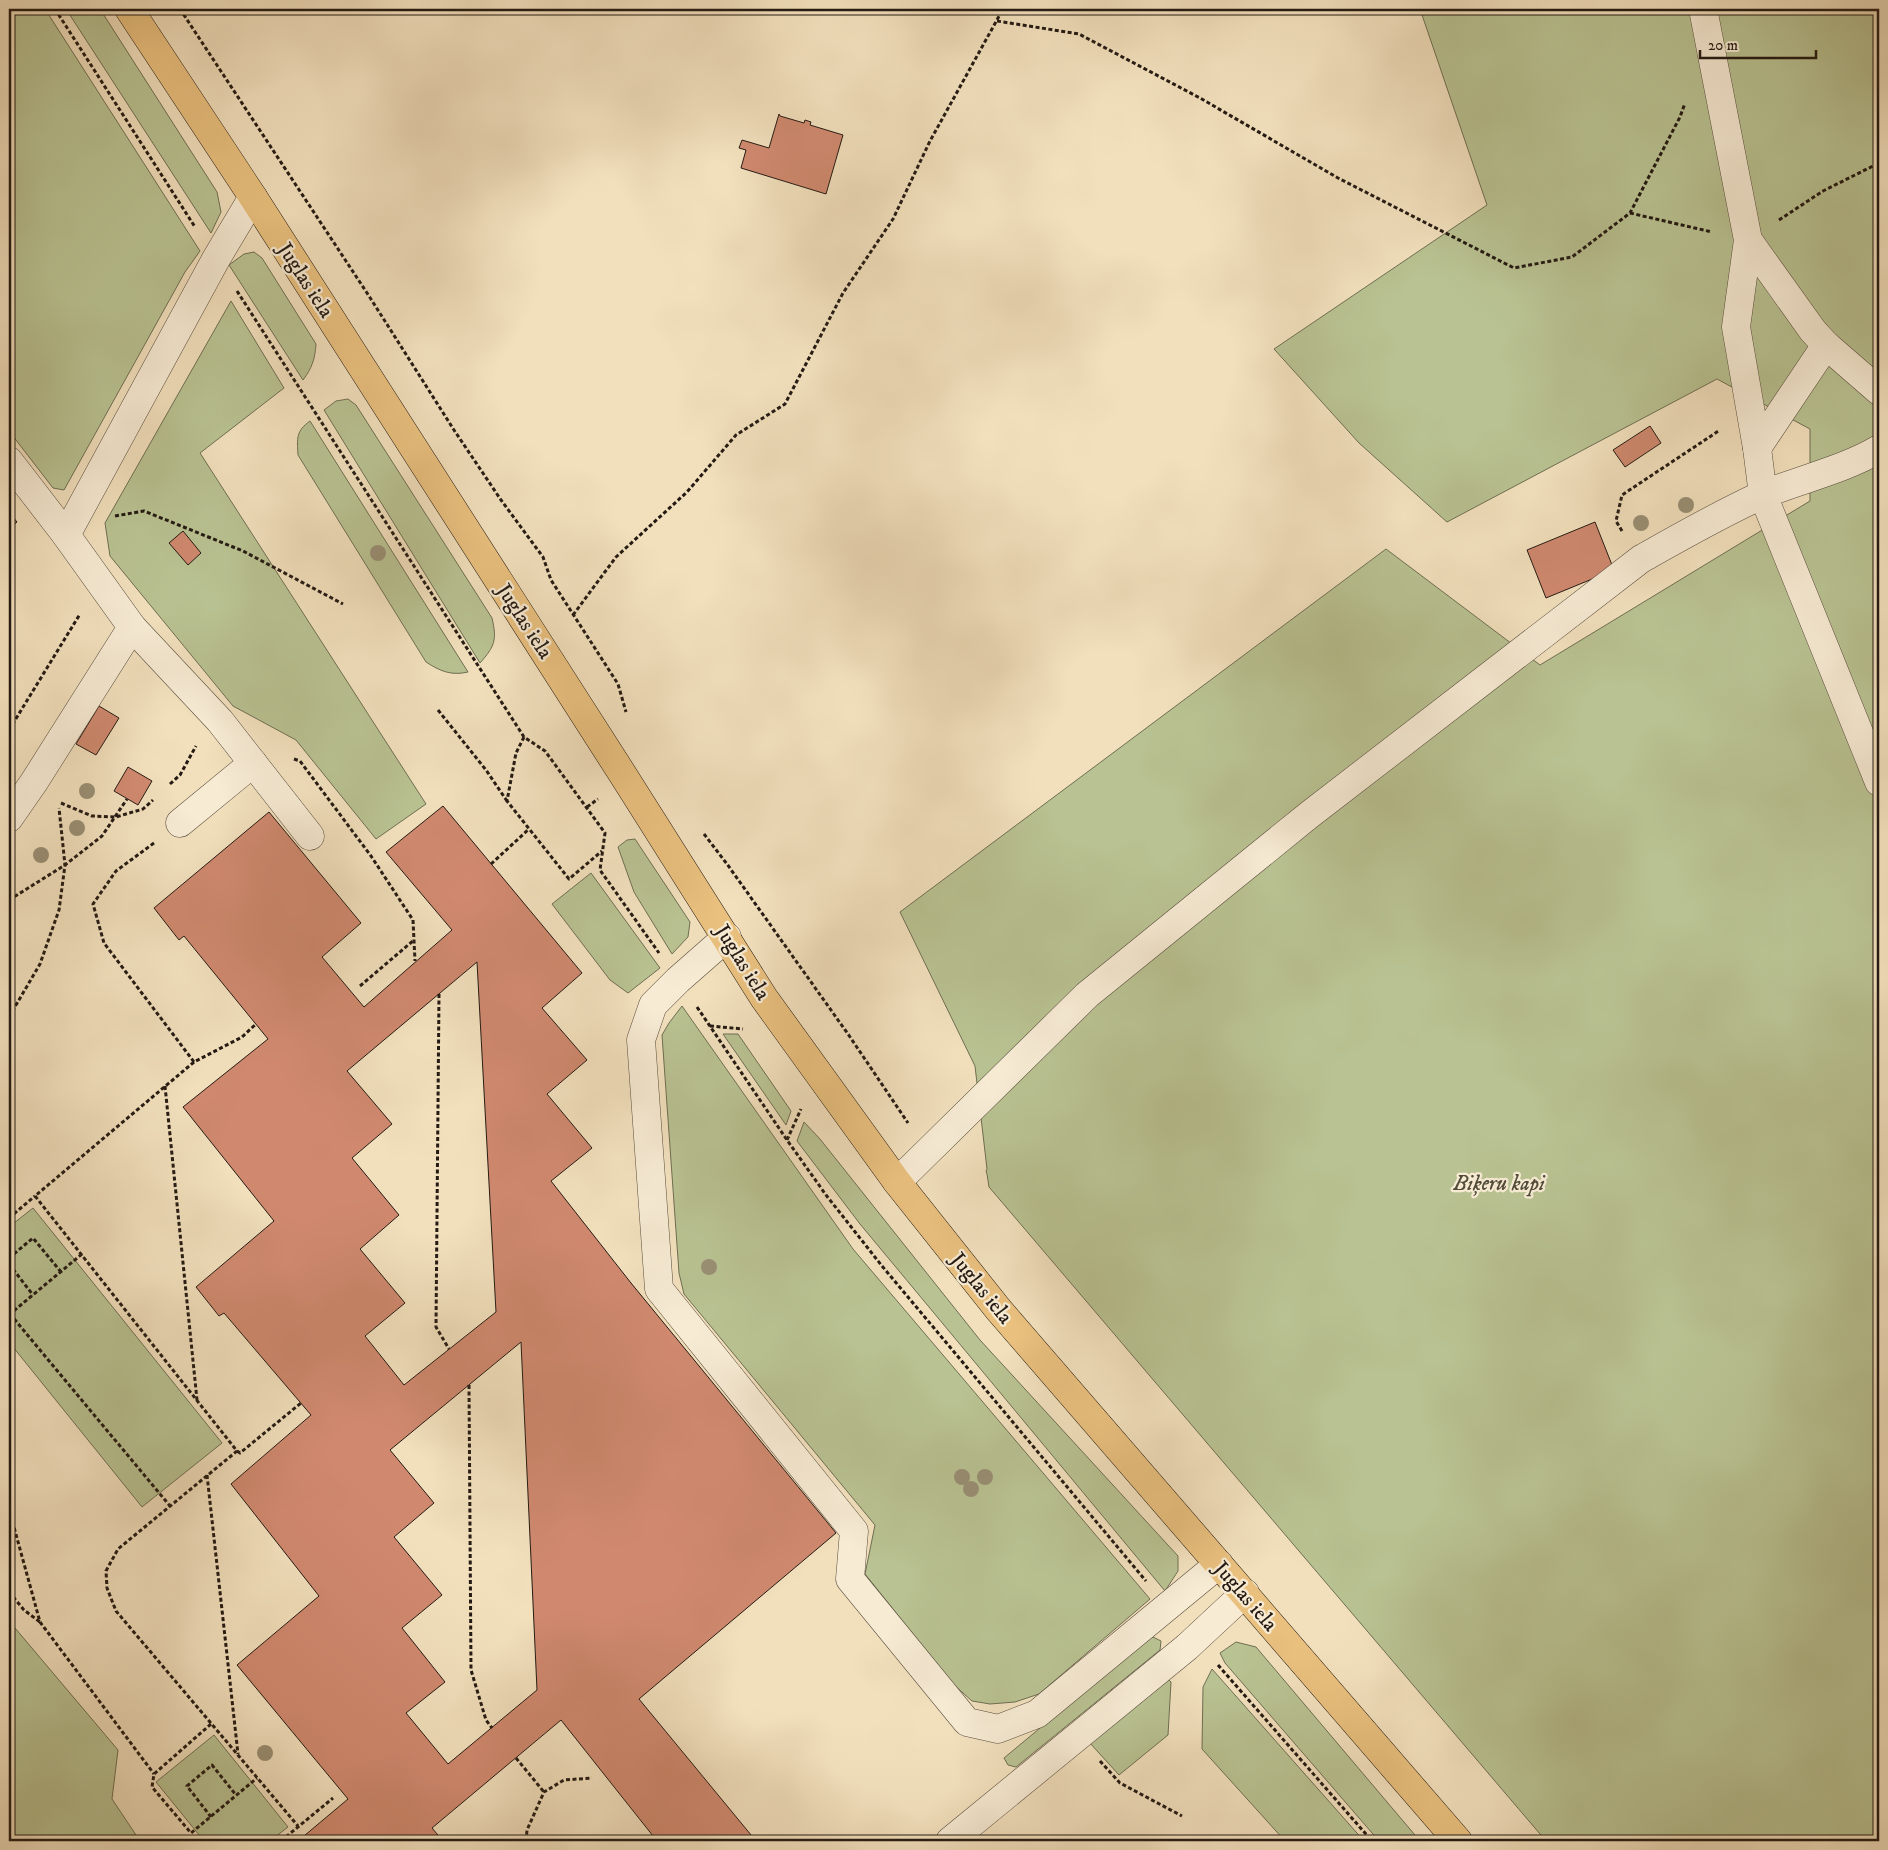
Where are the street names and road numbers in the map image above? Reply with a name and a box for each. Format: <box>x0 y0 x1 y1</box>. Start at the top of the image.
street label: Juglas iela <box>270 236 339 323</box>
street label: Juglas iela <box>489 577 558 664</box>
street label: Juglas iela <box>708 918 776 1005</box>
street label: Juglas iela <box>943 1246 1018 1330</box>
street label: Juglas iela <box>1206 1555 1283 1637</box>

